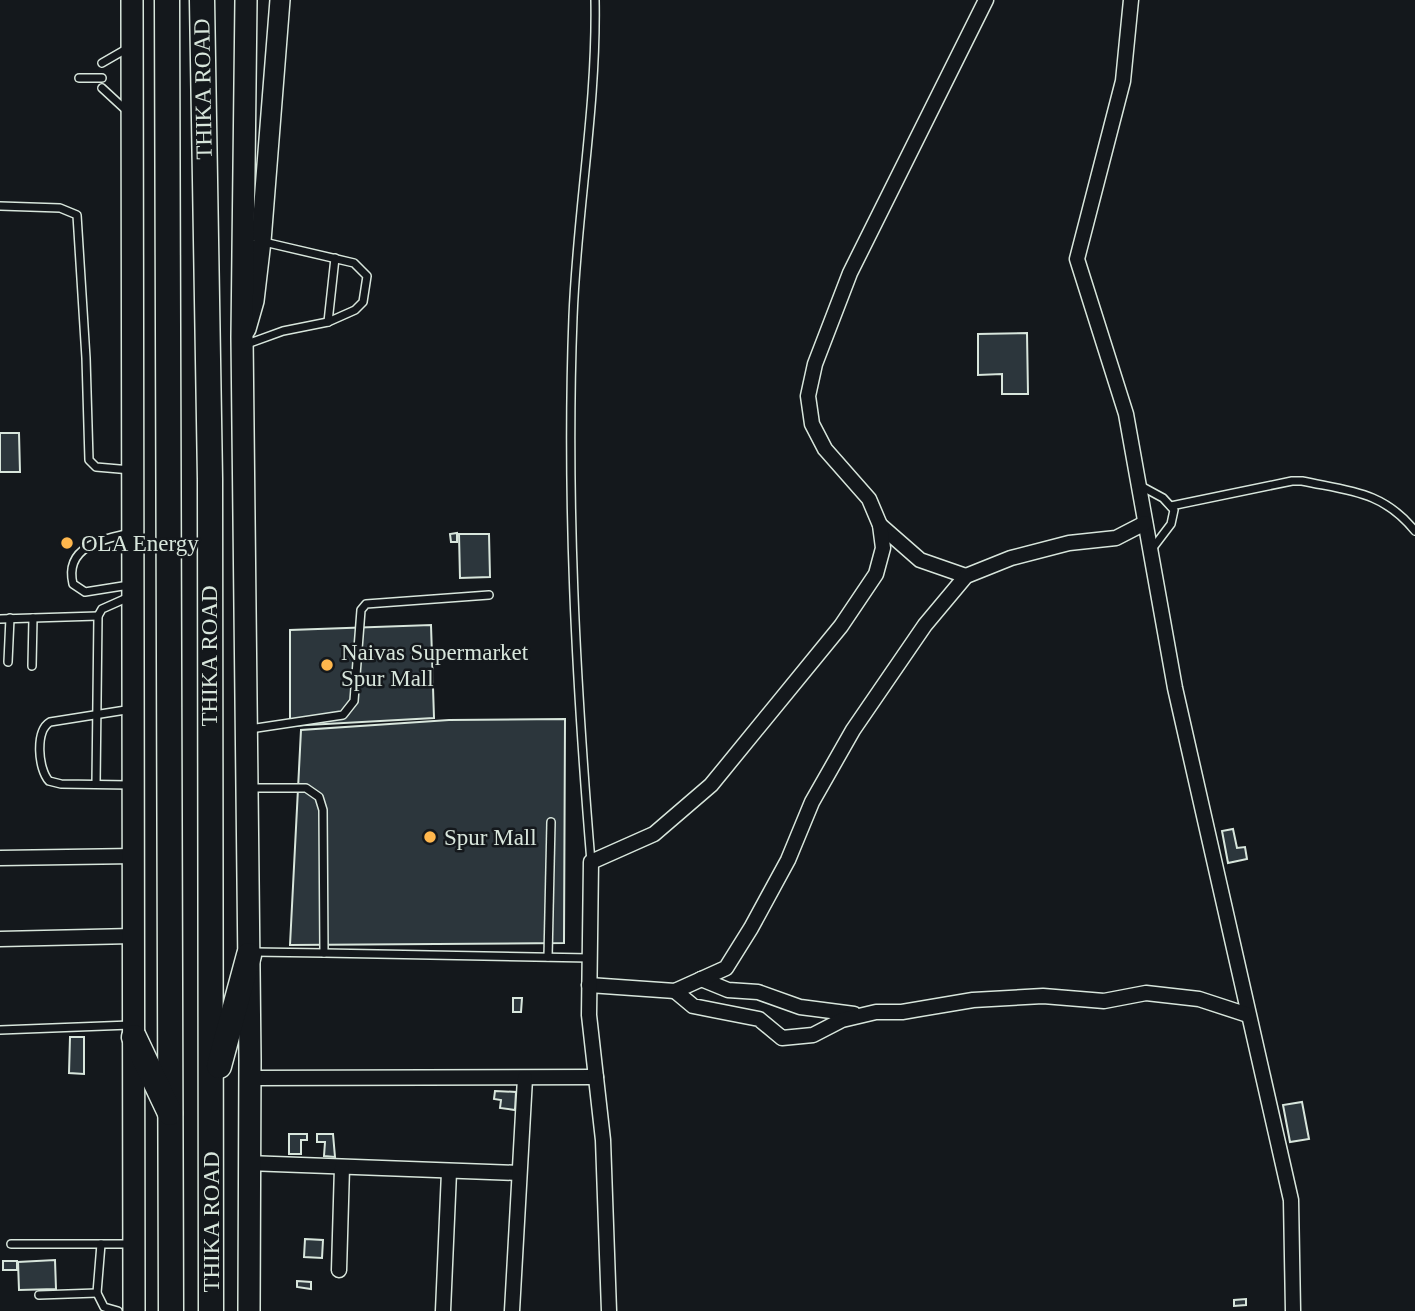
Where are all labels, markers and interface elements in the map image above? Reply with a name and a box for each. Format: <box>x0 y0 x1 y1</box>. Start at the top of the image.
street label: THIKA ROAD <box>189 18 217 160</box>
place label: OLA Energy <box>81 531 199 556</box>
marker: OLA Energy <box>59 535 75 551</box>
street label: THIKA ROAD <box>197 585 222 727</box>
place label: Naivas Supermarket Spur Mall <box>341 640 529 691</box>
marker: Naivas Supermarket Spur Mall <box>319 657 335 673</box>
place label: Spur Mall <box>444 825 537 850</box>
marker: Spur Mall <box>422 829 438 845</box>
street label: THIKA ROAD <box>199 1151 224 1293</box>

